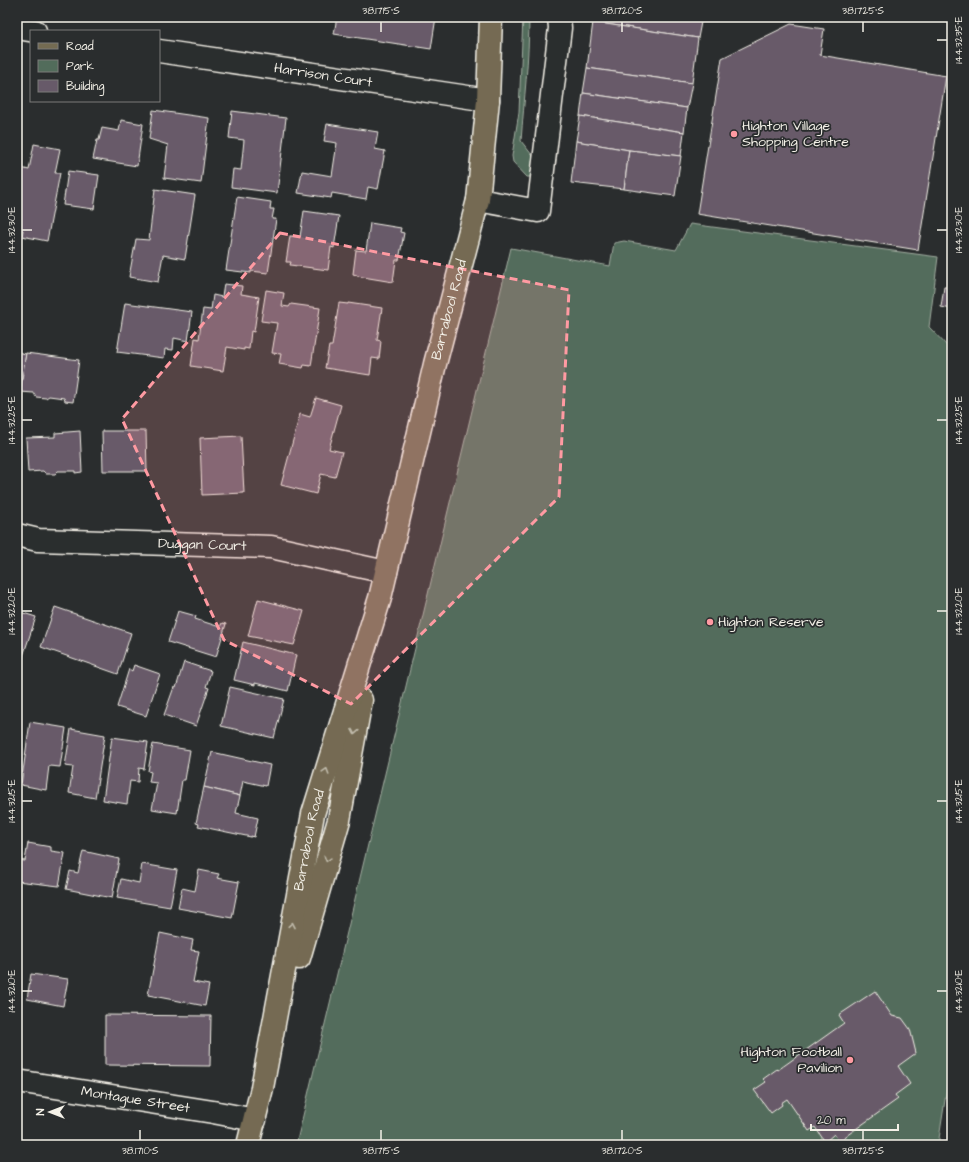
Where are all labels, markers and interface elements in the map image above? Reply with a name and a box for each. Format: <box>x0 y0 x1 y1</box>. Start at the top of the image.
text: 38.1715°S <box>362 4 400 18</box>
text: 38.1720°S <box>601 4 643 18</box>
text: 38.1725°S <box>842 4 884 18</box>
text: 144.3235°E <box>952 16 966 64</box>
legend <box>30 30 160 102</box>
text: Road <box>66 38 94 55</box>
text: Park <box>66 58 94 75</box>
street label: Harrison Court <box>273 58 374 93</box>
text: Building <box>66 78 104 96</box>
place label: Highton Village Shopping Centre <box>742 116 849 152</box>
marker: Highton Village Shopping Centre <box>729 129 739 139</box>
text: 144.3230°E <box>5 207 19 253</box>
text: 144.3230°E <box>952 207 966 253</box>
street label: Barrabool Road <box>426 257 472 362</box>
text: 144.3225°E <box>5 396 19 444</box>
text: 144.3225°E <box>952 396 966 444</box>
street label: Duggan Court <box>158 534 247 556</box>
text: 144.3220°E <box>5 587 19 635</box>
text: 144.3220°E <box>952 587 966 635</box>
place label: Highton Reserve <box>718 612 824 632</box>
marker: Highton Reserve <box>705 617 715 627</box>
one-way arrow <box>351 729 360 735</box>
one-way arrow <box>321 768 330 775</box>
text: 144.3215°E <box>5 779 19 823</box>
text: 144.3215°E <box>952 779 966 823</box>
street label: Barrabool Road <box>289 787 330 893</box>
one-way arrow <box>323 856 332 863</box>
one-way arrow <box>288 922 296 929</box>
text: 144.3210°E <box>5 970 19 1012</box>
text: 144.3210°E <box>952 970 966 1012</box>
place label: Highton Football Pavilion <box>741 1042 842 1078</box>
marker: Highton Football Pavilion <box>845 1055 855 1065</box>
street label: Montague Street <box>80 1081 192 1118</box>
north arrow <box>30 1092 70 1132</box>
scale bar <box>811 1106 898 1132</box>
text: N <box>33 1108 48 1115</box>
text: 20 m <box>817 1112 846 1129</box>
text: 38.1710°S <box>122 1144 159 1158</box>
text: 38.1715°S <box>362 1144 400 1158</box>
text: 38.1720°S <box>601 1144 643 1158</box>
text: 38.1725°S <box>842 1144 884 1158</box>

